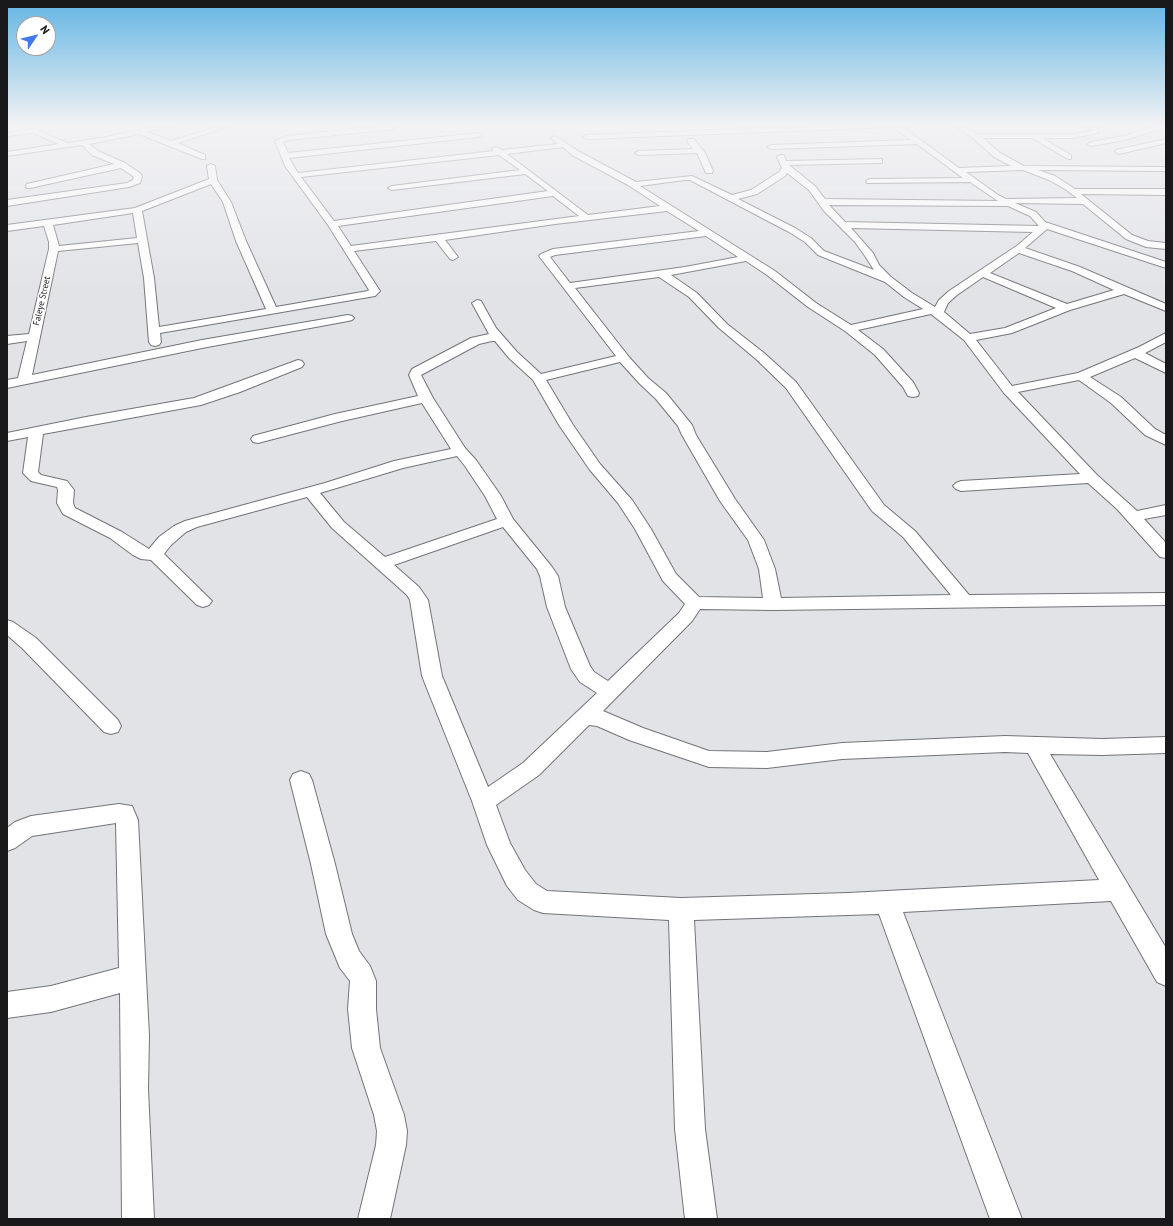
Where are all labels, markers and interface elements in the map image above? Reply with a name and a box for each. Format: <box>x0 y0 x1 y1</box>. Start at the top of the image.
north arrow <box>16 16 56 56</box>
text: N <box>37 23 53 37</box>
street label: Faleye Street <box>31 275 53 327</box>

